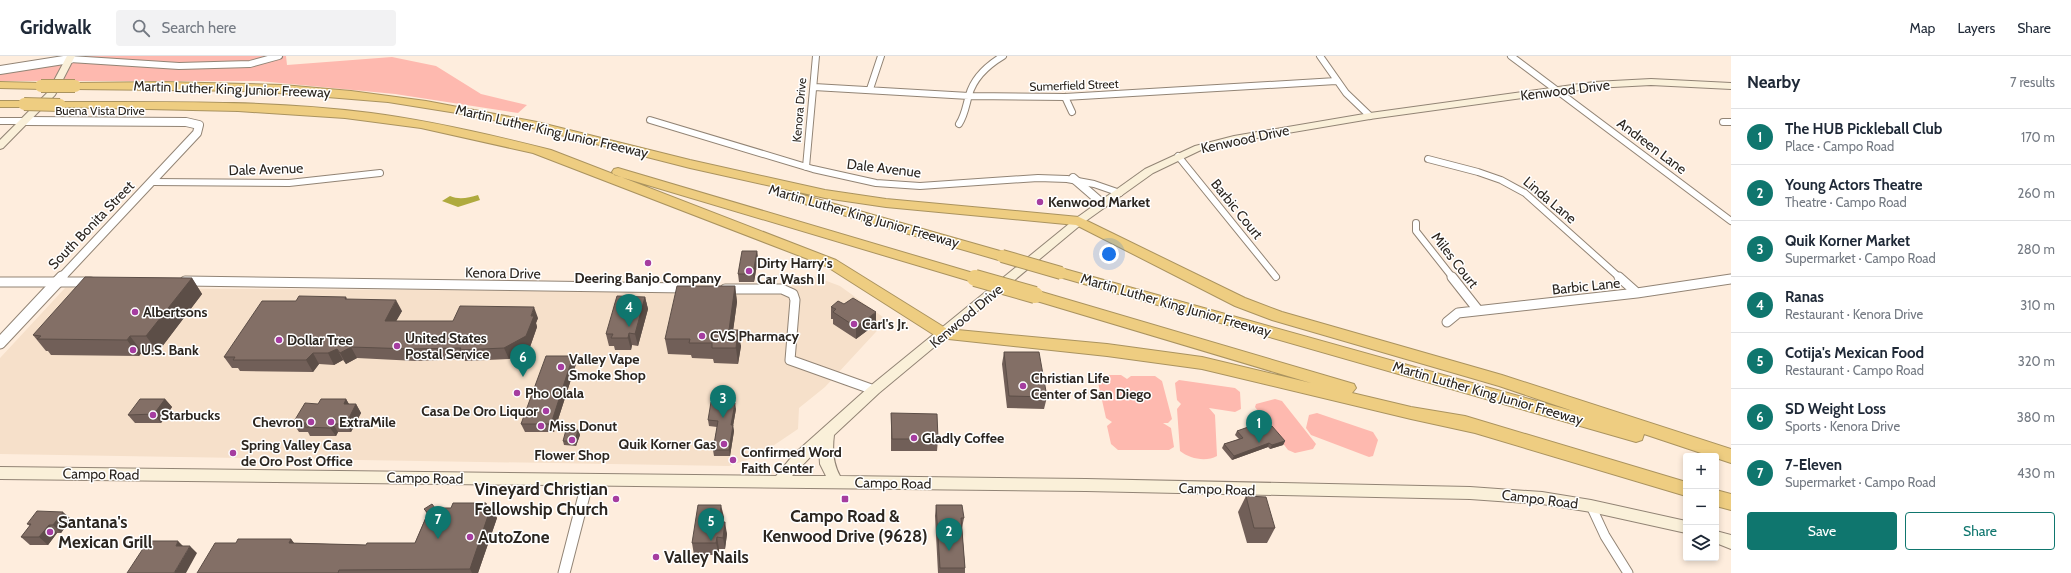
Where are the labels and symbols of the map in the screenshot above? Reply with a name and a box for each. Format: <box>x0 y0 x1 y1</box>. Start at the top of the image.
street label: Sumerfield Street <box>1029 76 1119 94</box>
street label: Kenwood Drive <box>1519 76 1611 104</box>
street label: Martin Luther King Junior Freeway <box>133 77 331 101</box>
street label: Kenora Drive <box>789 77 809 143</box>
street label: Martin Luther King Junior Freeway <box>454 100 650 162</box>
street label: Buena Vista Drive <box>55 103 145 118</box>
street label: Andreen Lane <box>1614 114 1690 178</box>
street label: Kenwood Drive <box>1199 121 1291 157</box>
street label: Dale Avenue <box>846 155 922 181</box>
street label: Dale Avenue <box>228 159 304 179</box>
street label: Linda Lane <box>1520 172 1580 228</box>
street label: Barbic Court <box>1207 175 1267 243</box>
street label: South Bonita Street <box>44 177 138 273</box>
street label: Martin Luther King Junior Freeway <box>767 180 961 252</box>
place label: Kenwood Market <box>1048 193 1150 211</box>
marker: Kenwood Market <box>1035 197 1045 207</box>
street label: Miles Court <box>1428 228 1483 292</box>
your location <box>1099 244 1119 264</box>
place label: Dirty Harry's Car Wash II <box>757 254 833 288</box>
marker: Deering Banjo Company <box>643 258 653 268</box>
street label: Kenora Drive <box>465 263 541 283</box>
marker: Dirty Harry's Car Wash II <box>744 266 754 276</box>
place label: Deering Banjo Company <box>575 269 722 287</box>
street label: Martin Luther King Junior Freeway <box>1079 269 1273 341</box>
street label: Barbic Lane <box>1551 273 1621 299</box>
street label: Kenwood Drive <box>926 280 1006 352</box>
pin: 4 <box>616 294 642 327</box>
place label: Albertsons <box>143 303 208 321</box>
marker: Albertsons <box>130 307 140 317</box>
place label: Carl's Jr. <box>862 315 908 333</box>
marker: Carl's Jr. <box>849 319 859 329</box>
place label: CVS Pharmacy <box>710 327 800 345</box>
place label: United States Postal Service <box>405 329 489 363</box>
place label: Dollar Tree <box>287 331 353 349</box>
marker: CVS Pharmacy <box>697 331 707 341</box>
marker: Dollar Tree <box>274 335 284 345</box>
place label: U.S. Bank <box>141 341 199 359</box>
marker: United States Postal Service <box>392 341 402 351</box>
pin: 6 <box>510 344 536 377</box>
marker: U.S. Bank <box>128 345 138 355</box>
place label: Valley Vape Smoke Shop <box>569 350 646 384</box>
street label: Martin Luther King Junior Freeway <box>1391 357 1585 429</box>
marker: Valley Vape Smoke Shop <box>556 362 566 372</box>
place label: Christian Life Center of San Diego <box>1031 369 1151 403</box>
marker: Christian Life Center of San Diego <box>1018 381 1028 391</box>
place label: Pho Olala <box>525 384 584 402</box>
pin: 3 <box>710 385 736 418</box>
marker: Pho Olala <box>512 388 522 398</box>
place label: Casa De Oro Liquor <box>421 402 538 420</box>
place label: Starbucks <box>161 406 220 424</box>
marker: Casa De Oro Liquor <box>541 406 551 416</box>
marker: Starbucks <box>148 410 158 420</box>
pin: 1 <box>1246 410 1272 443</box>
place label: Chevron <box>252 413 303 431</box>
place label: ExtraMile <box>339 413 396 431</box>
marker: Chevron <box>306 417 316 427</box>
marker: ExtraMile <box>326 417 336 427</box>
place label: Miss Donut <box>549 417 617 435</box>
marker: Miss Donut <box>536 421 546 431</box>
place label: Gladly Coffee <box>922 429 1004 447</box>
marker: Gladly Coffee <box>909 433 919 443</box>
marker: Flower Shop <box>567 435 577 445</box>
place label: Quik Korner Gas <box>619 435 716 453</box>
place label: Spring Valley Casa de Oro Post Office <box>241 436 353 470</box>
marker: Quik Korner Gas <box>719 439 729 449</box>
place label: Confirmed Word Faith Center <box>741 443 842 477</box>
place label: Flower Shop <box>534 446 610 464</box>
marker: Spring Valley Casa de Oro Post Office <box>228 448 238 458</box>
marker: Confirmed Word Faith Center <box>728 455 738 465</box>
street label: Campo Road <box>63 464 139 484</box>
street label: Campo Road <box>387 468 463 488</box>
street label: Campo Road <box>855 473 931 493</box>
place label: Vineyard Christian Fellowship Church <box>474 479 608 519</box>
street label: Campo Road <box>1178 479 1256 499</box>
street label: Campo Road <box>1501 485 1579 513</box>
marker: Vineyard Christian Fellowship Church <box>611 494 621 504</box>
marker: Campo Road & Kenwood Drive (9628) <box>840 494 850 504</box>
pin: 7 <box>425 506 451 539</box>
place label: Campo Road & Kenwood Drive (9628) <box>763 506 927 546</box>
pin: 5 <box>698 508 724 541</box>
place label: Santana's Mexican Grill <box>58 512 153 552</box>
pin: 2 <box>936 518 962 551</box>
marker: Santana's Mexican Grill <box>45 527 55 537</box>
place label: AutoZone <box>478 527 550 547</box>
marker: AutoZone <box>465 532 475 542</box>
place label: Valley Nails <box>664 547 749 567</box>
marker: Valley Nails <box>651 552 661 562</box>

